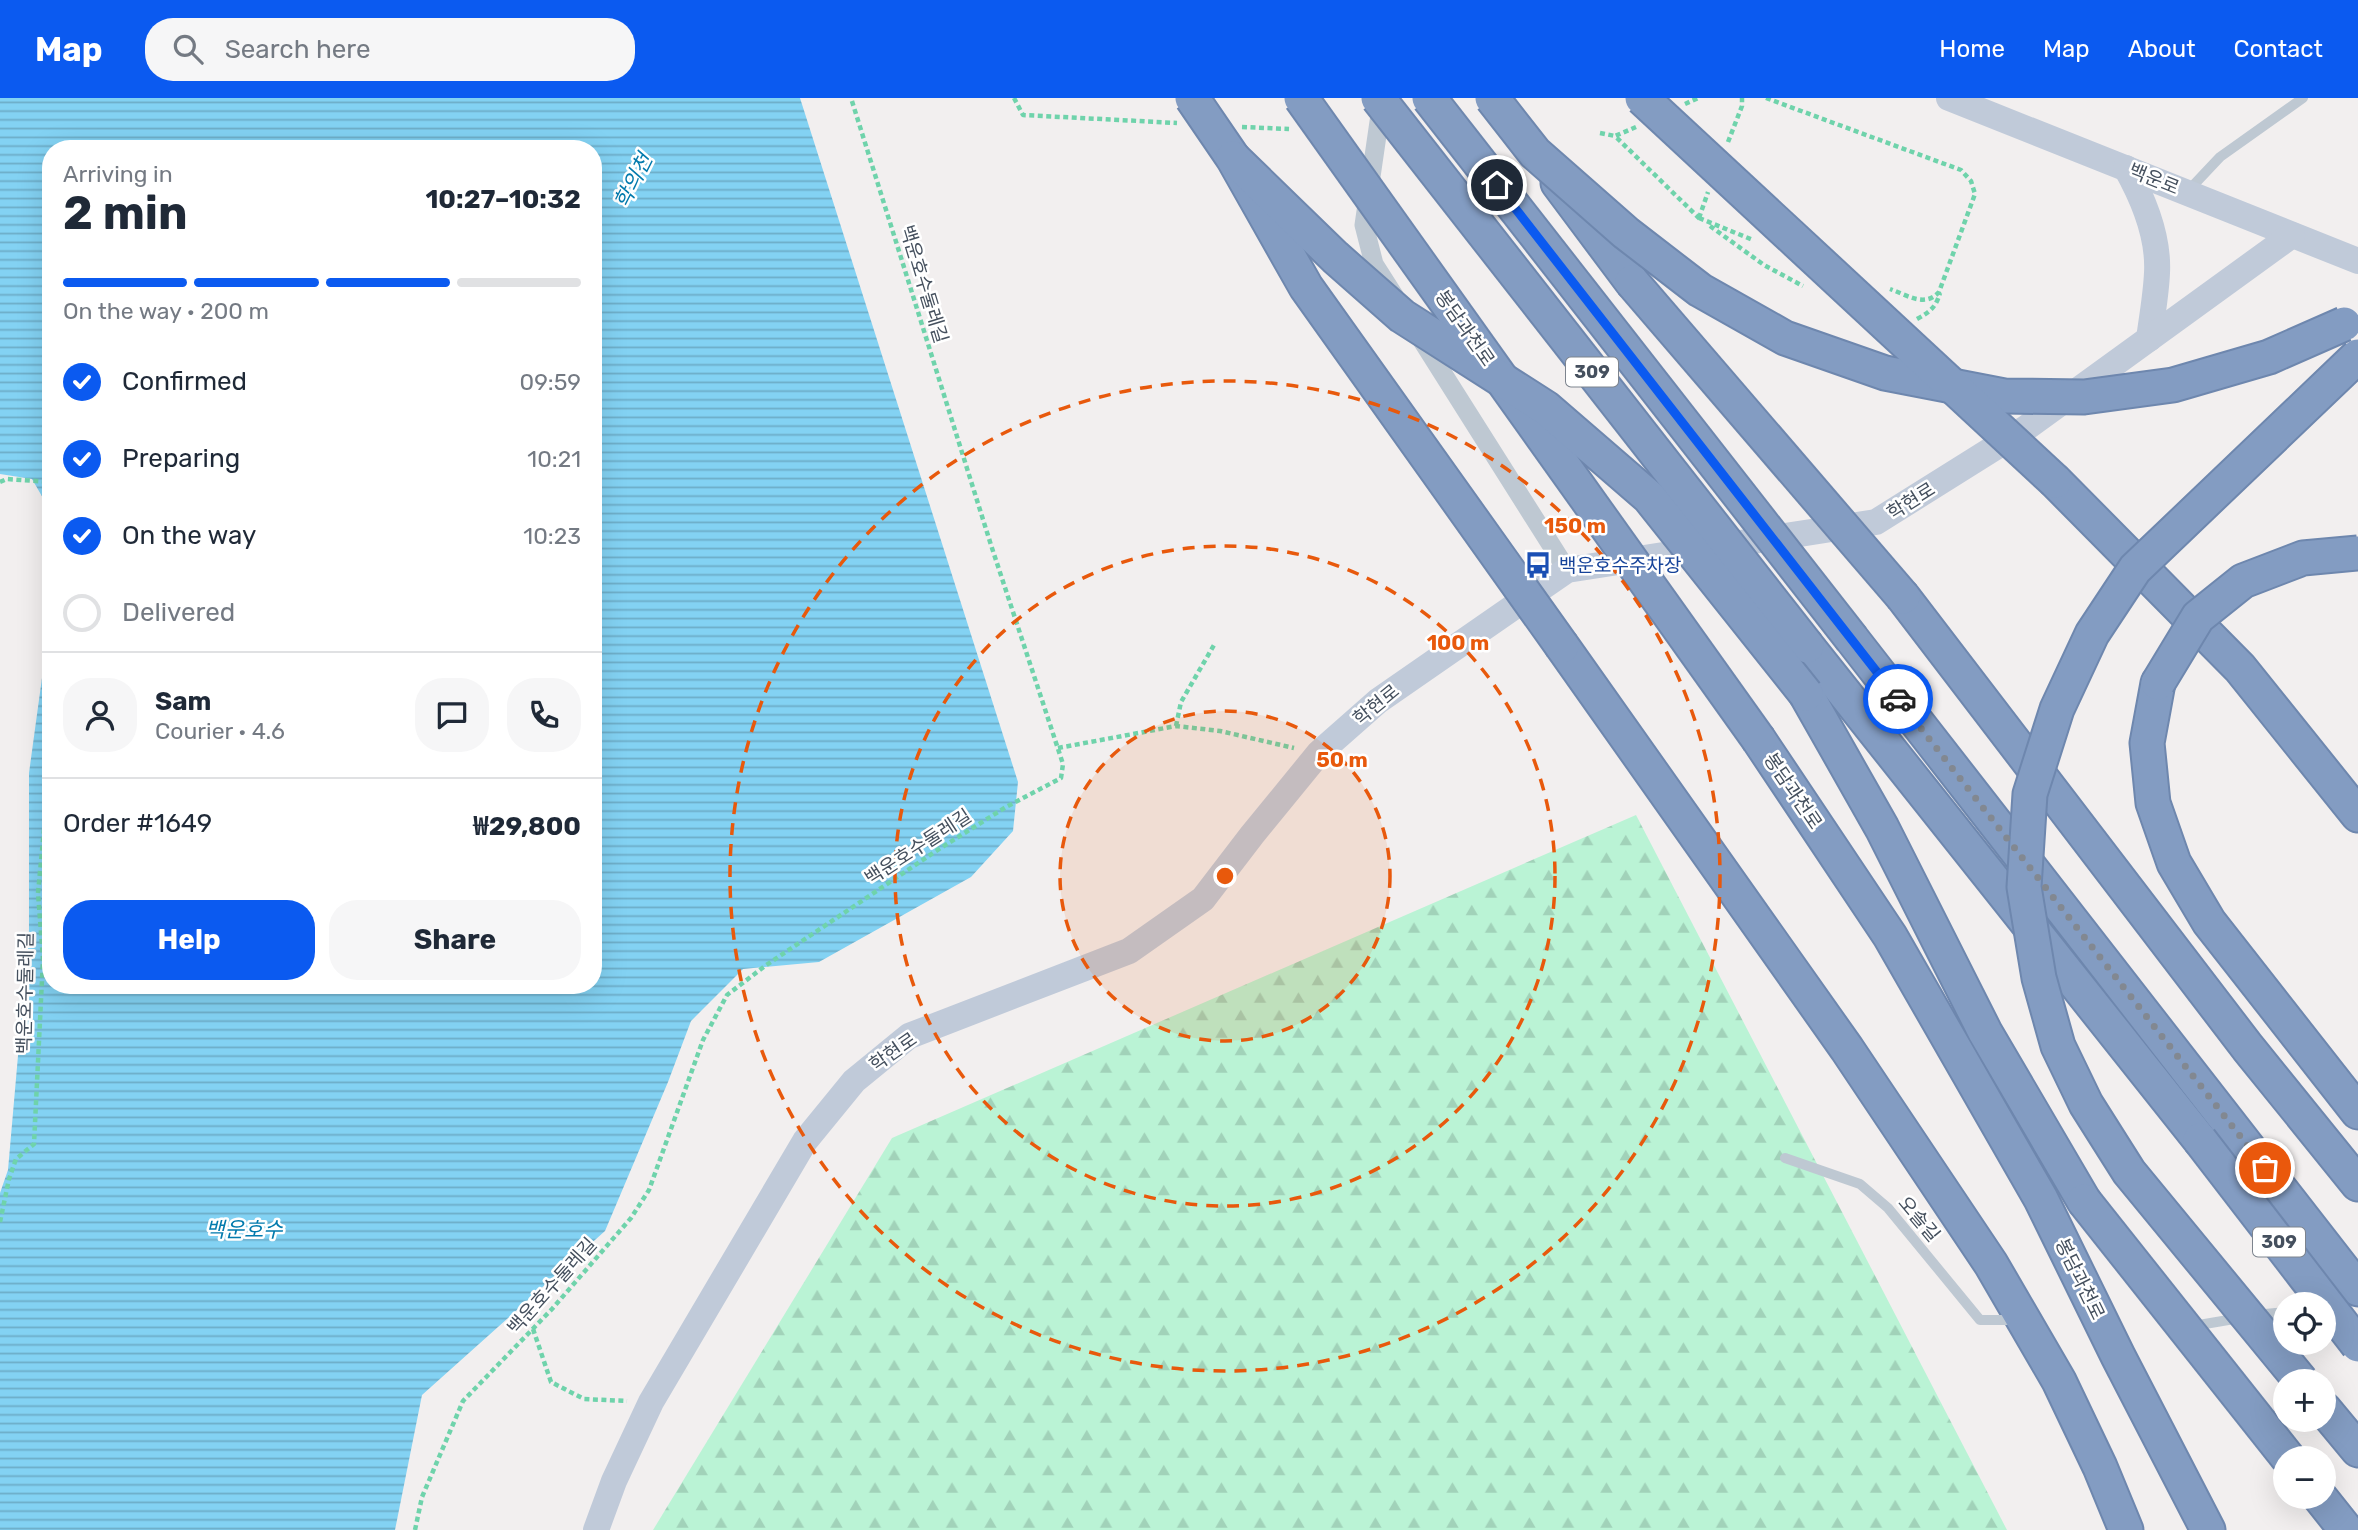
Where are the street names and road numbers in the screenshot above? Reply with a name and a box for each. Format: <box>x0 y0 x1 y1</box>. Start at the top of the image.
street label: 백운로 <box>2125 159 2183 199</box>
street label: 백운호수둘레길 <box>895 222 953 346</box>
street label: 봉담과천로 <box>1431 286 1499 370</box>
road number: 309 <box>1566 358 1618 386</box>
street label: 학현로 <box>1883 477 1939 525</box>
street label: 학현로 <box>1348 680 1404 730</box>
street label: 봉담과천로 <box>1759 748 1827 834</box>
street label: 백운호수둘레길 <box>860 804 976 890</box>
street label: 백운호수둘레길 <box>12 932 38 1054</box>
street label: 학현로 <box>865 1028 921 1076</box>
street label: 오솔길 <box>1893 1192 1945 1246</box>
road number: 309 <box>2253 1227 2305 1256</box>
street label: 백운호수둘레길 <box>503 1233 601 1339</box>
street label: 봉담과천로 <box>2051 1235 2109 1323</box>

